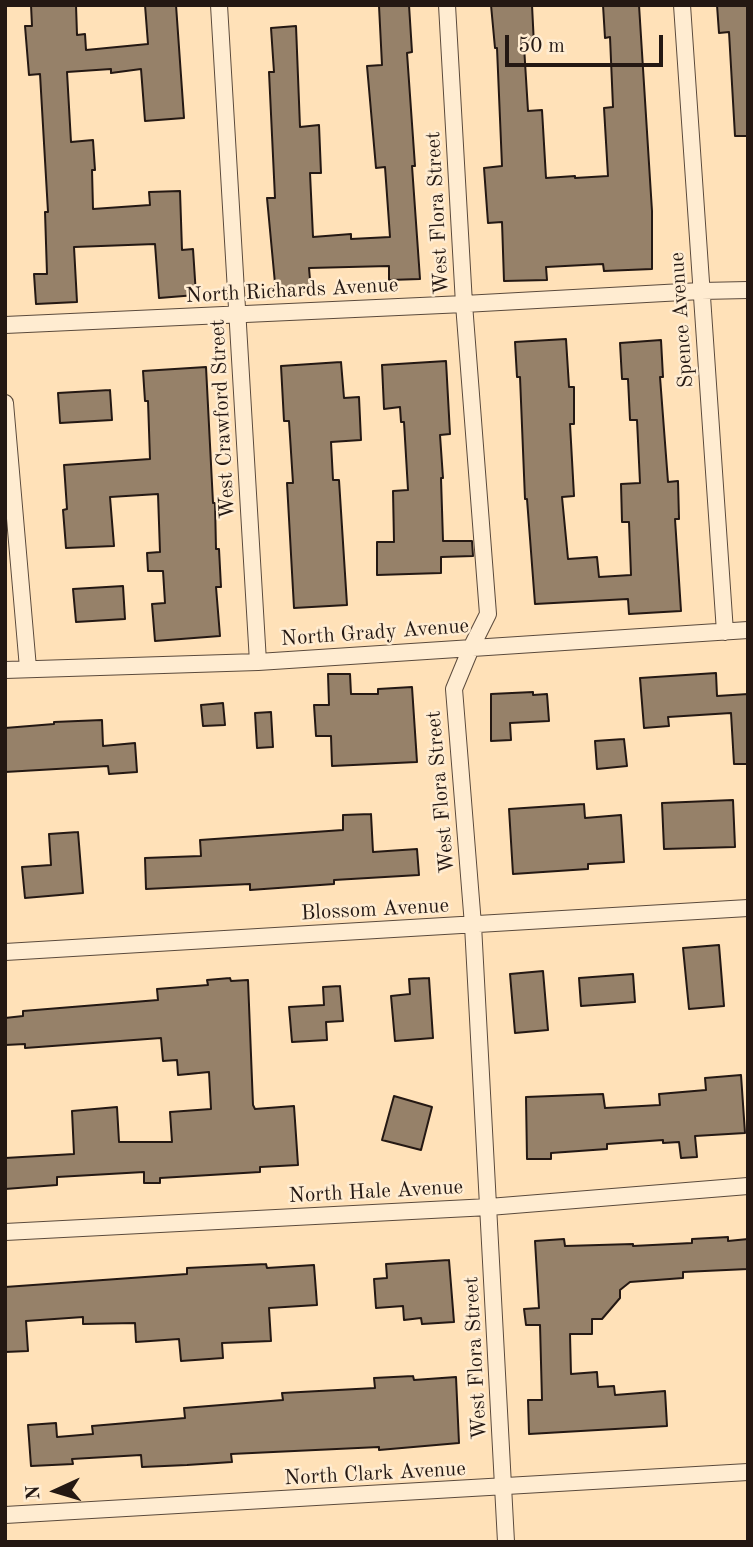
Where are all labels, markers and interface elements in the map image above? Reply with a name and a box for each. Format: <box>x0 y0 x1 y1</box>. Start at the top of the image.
scale bar <box>508 21 666 65</box>
text: 50 m <box>518 36 565 57</box>
street label: West Flora Street <box>421 131 455 295</box>
street label: Spence Avenue <box>665 251 699 389</box>
street label: North Richards Avenue <box>185 273 399 309</box>
street label: West Crawford Street <box>205 319 241 519</box>
street label: North Grady Avenue <box>280 614 470 652</box>
street label: West Flora Street <box>421 710 461 874</box>
street label: Blossom Avenue <box>300 894 450 926</box>
street label: North Hale Avenue <box>288 1175 464 1209</box>
street label: West Flora Street <box>459 1276 493 1440</box>
north arrow <box>21 1456 91 1526</box>
street label: North Clark Avenue <box>283 1457 467 1491</box>
text: N <box>25 1485 45 1500</box>

